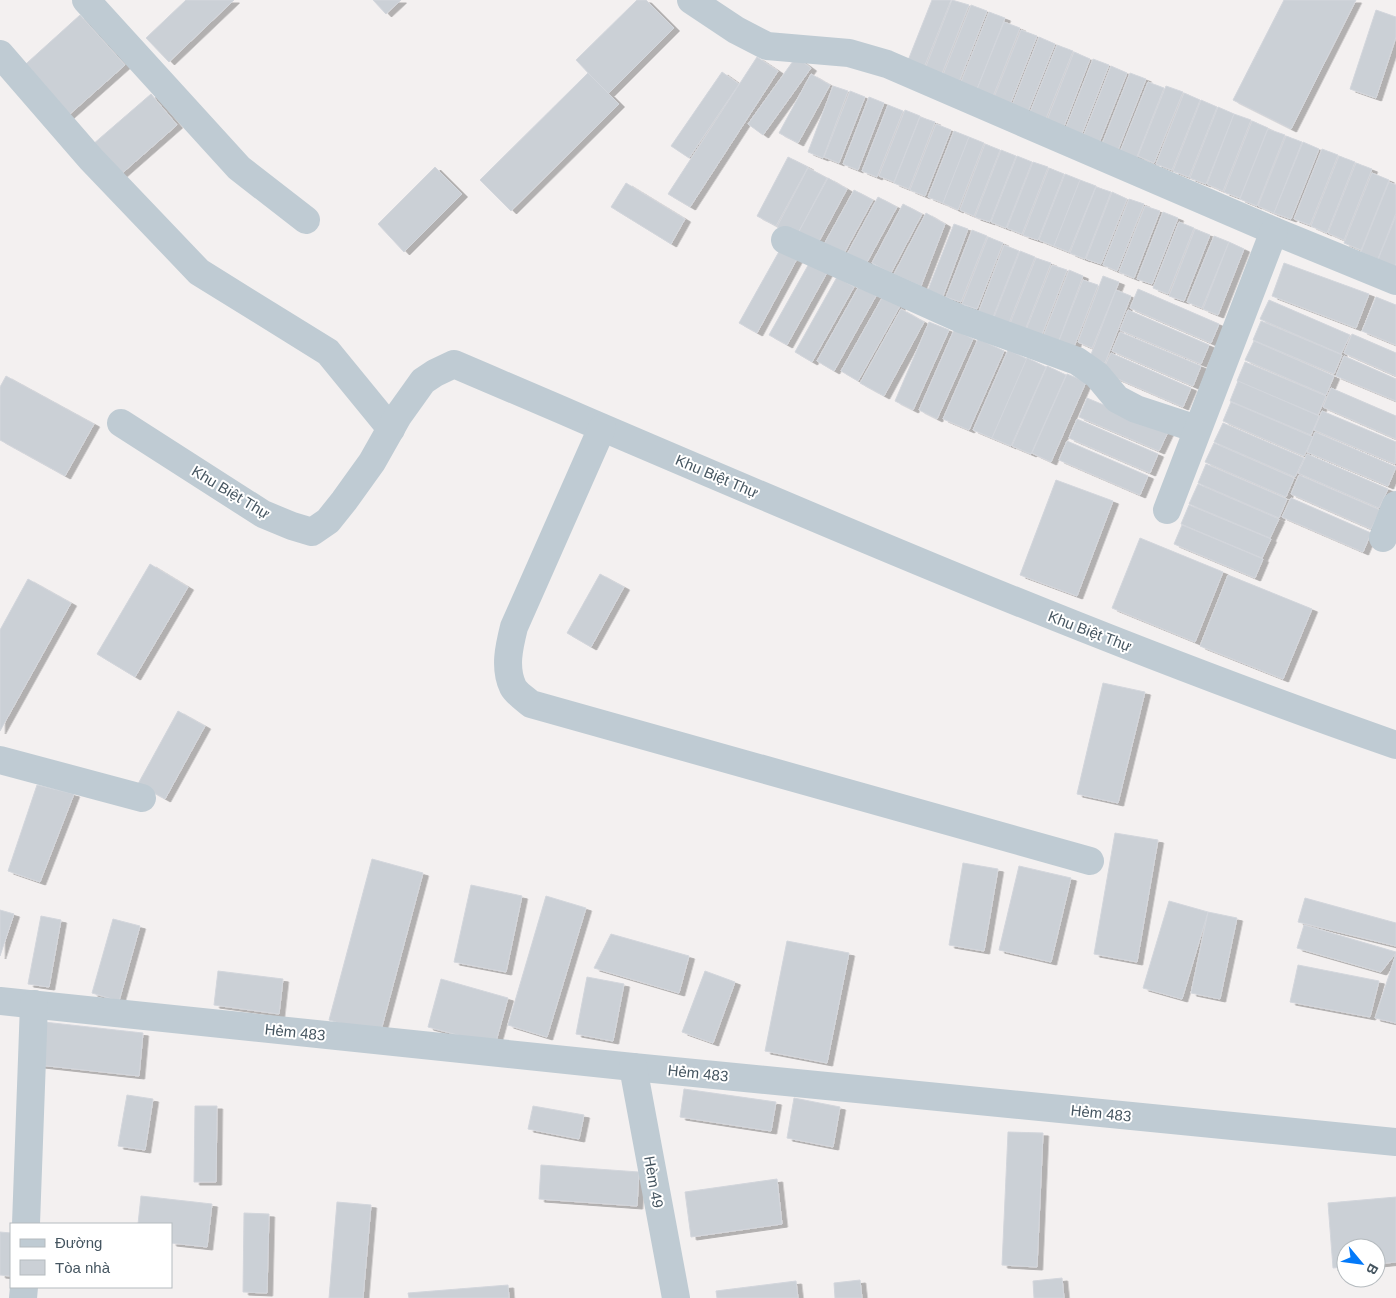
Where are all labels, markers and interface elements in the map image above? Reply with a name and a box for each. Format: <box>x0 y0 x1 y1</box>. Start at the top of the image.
street label: Khu Biệt Thự <box>673 451 761 501</box>
street label: Khu Biệt Thự <box>189 462 273 522</box>
street label: Khu Biệt Thự <box>1046 607 1134 655</box>
street label: Hẻm 483 <box>264 1020 326 1044</box>
street label: Hẻm 483 <box>667 1061 729 1085</box>
street label: Hẻm 483 <box>1070 1101 1132 1125</box>
street label: Hèm 49 <box>641 1155 667 1209</box>
legend <box>10 1223 172 1288</box>
text: Đường <box>55 1234 102 1251</box>
north arrow <box>1336 1238 1386 1288</box>
text: Tòa nhà <box>55 1259 111 1276</box>
text: B <box>1363 1261 1382 1278</box>

